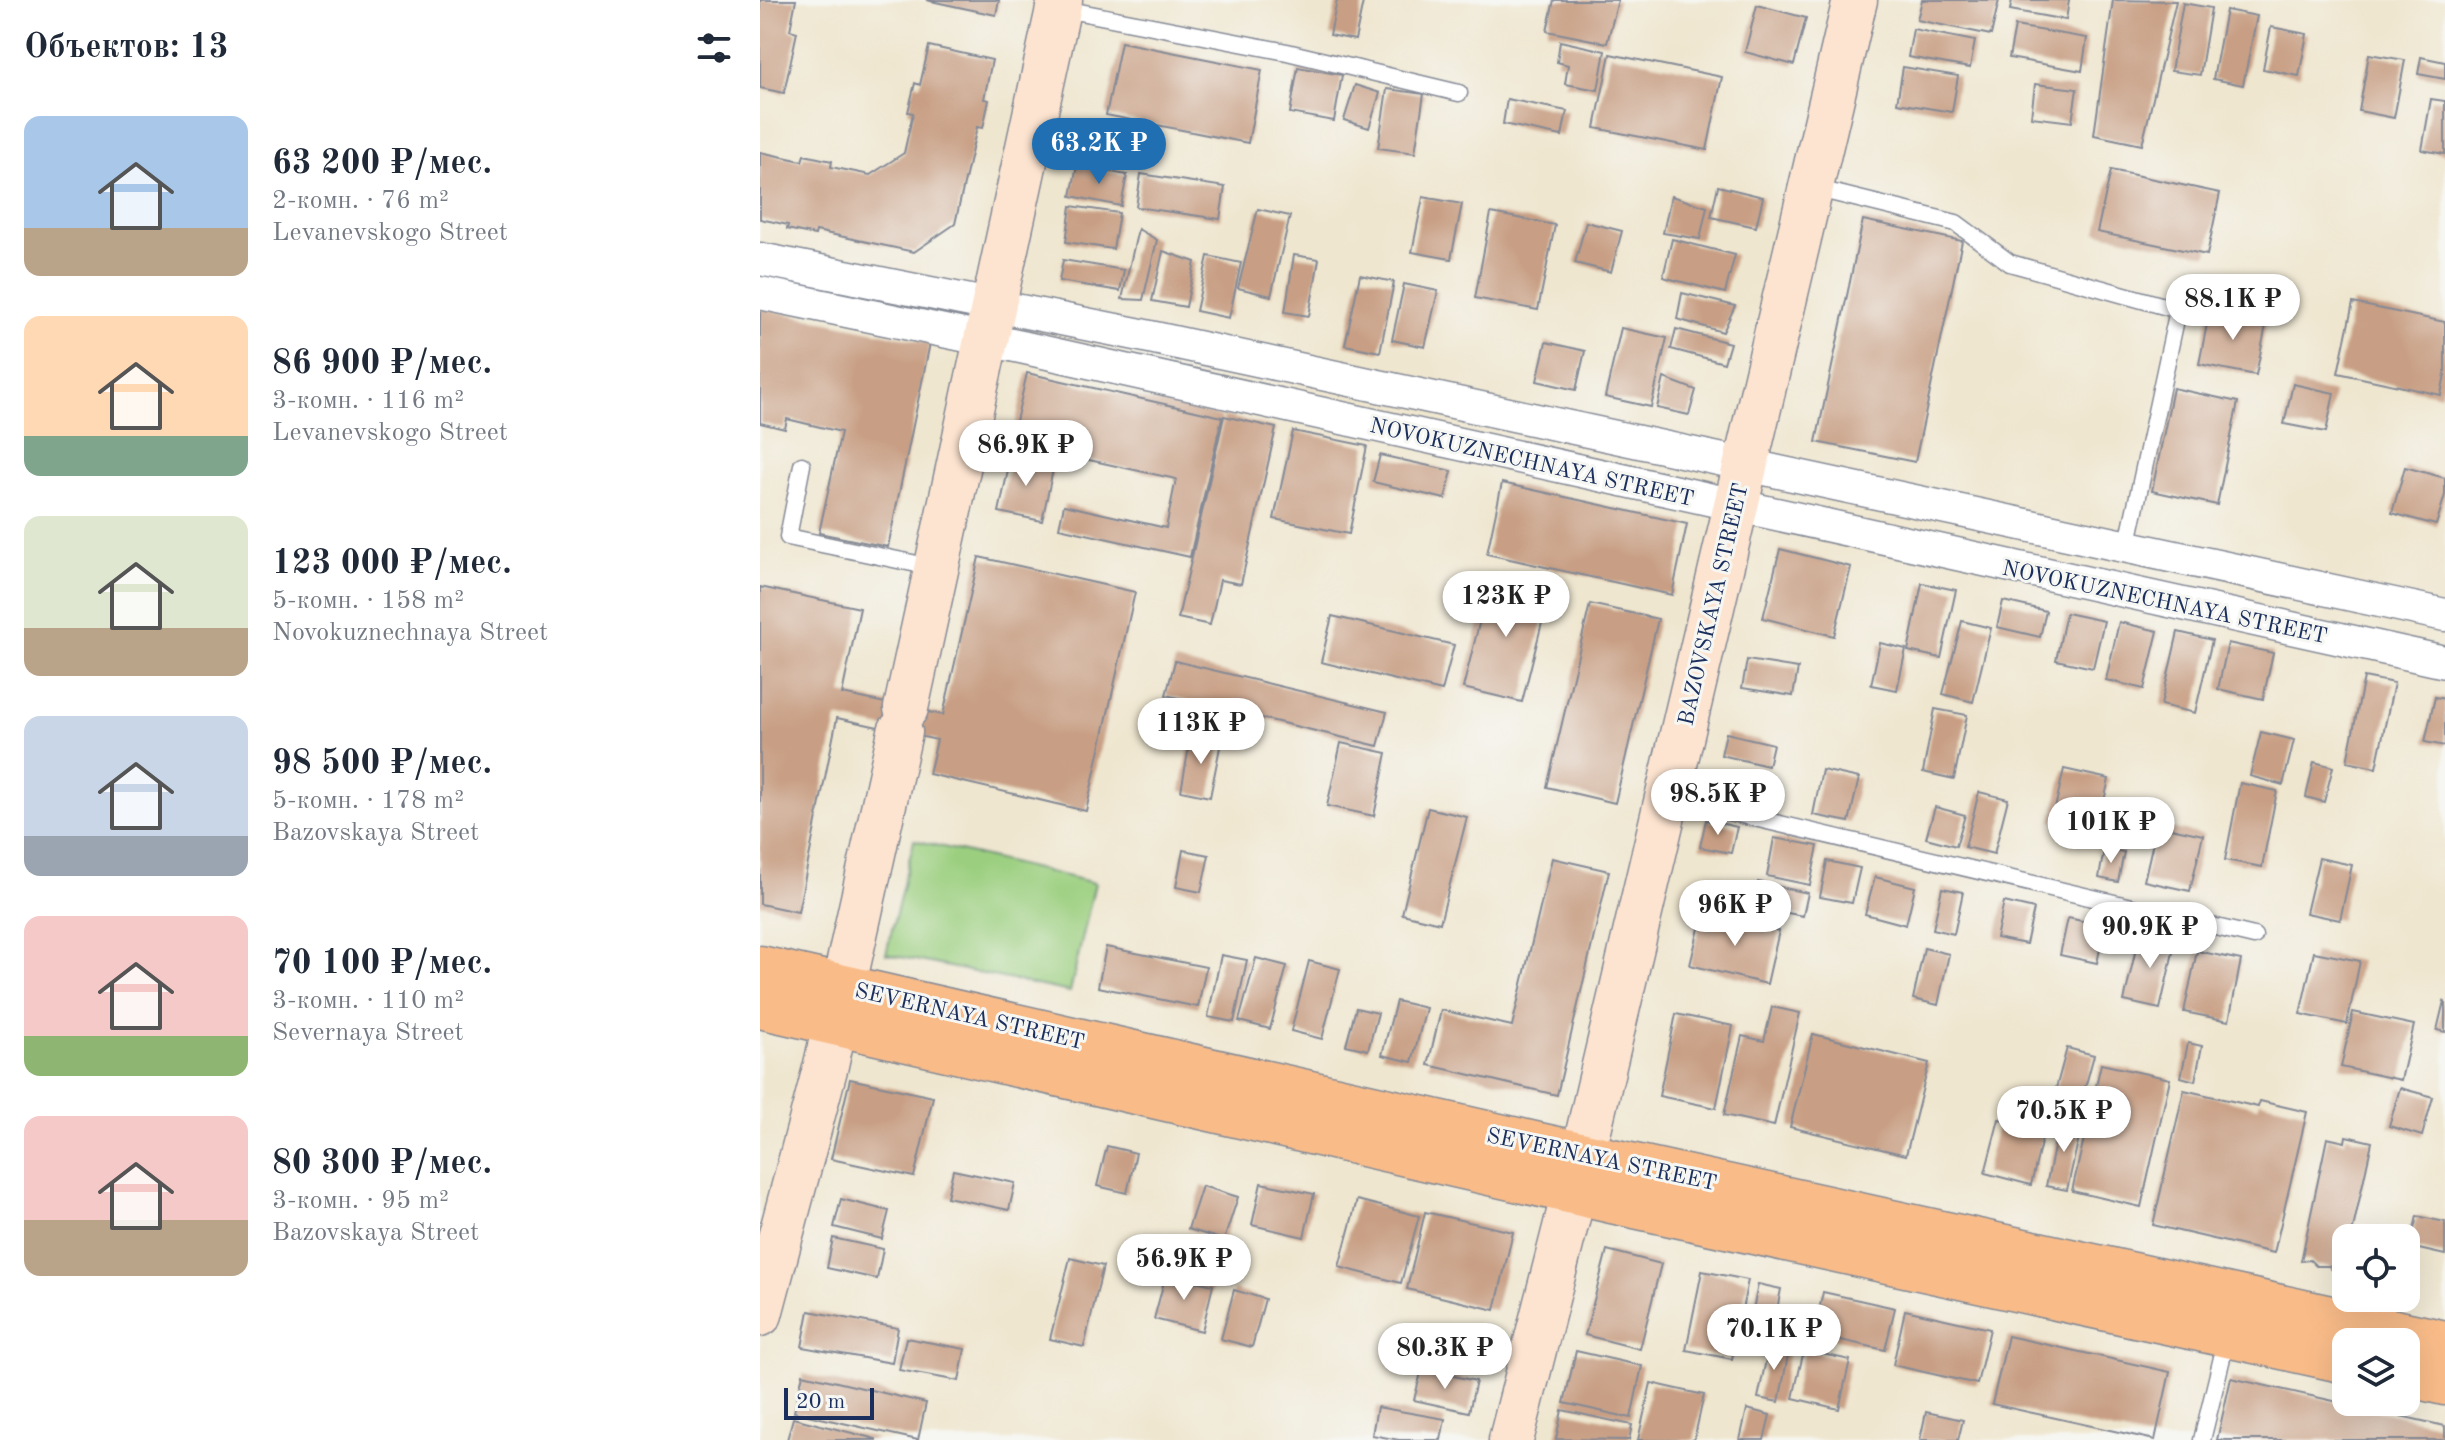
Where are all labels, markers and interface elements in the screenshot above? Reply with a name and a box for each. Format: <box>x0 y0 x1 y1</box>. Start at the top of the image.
icon: filters <box>692 26 736 70</box>
text: Объектов: 13 <box>24 31 228 65</box>
pin: 63.2K ₽ <box>1025 118 1173 186</box>
text: 63.2K ₽ <box>1050 131 1148 157</box>
text: 63 200 ₽/мес. <box>272 147 492 181</box>
icon: home <box>88 148 184 244</box>
text: 2-комн. · 76 m² <box>272 188 449 214</box>
text: Levanevskogo Street <box>272 220 508 246</box>
pin: 88.1K ₽ <box>2159 274 2307 342</box>
text: 88.1K ₽ <box>2184 287 2282 313</box>
text: 86 900 ₽/мес. <box>272 347 492 381</box>
icon: home <box>88 348 184 444</box>
text: 3-комн. · 116 m² <box>272 388 464 414</box>
street label: NOVOKUZNECHNAYA STREET <box>1367 415 1696 511</box>
text: Levanevskogo Street <box>272 420 508 446</box>
pin: 86.9K ₽ <box>952 420 1100 488</box>
text: 86.9K ₽ <box>977 433 1075 459</box>
street label: BAZOVSKAYA STREET <box>1675 481 1753 728</box>
text: 123 000 ₽/мес. <box>272 547 512 581</box>
icon: home <box>88 548 184 644</box>
street label: NOVOKUZNECHNAYA STREET <box>2000 558 2329 648</box>
pin: 123K ₽ <box>1441 571 1571 639</box>
text: 123K ₽ <box>1461 584 1551 610</box>
text: 5-комн. · 158 m² <box>272 588 464 614</box>
text: Novokuznechnaya Street <box>272 620 548 646</box>
pin: 113K ₽ <box>1136 698 1266 766</box>
text: 113K ₽ <box>1156 711 1246 737</box>
text: 98 500 ₽/мес. <box>272 747 492 781</box>
icon: home <box>88 748 184 844</box>
pin: 98.5K ₽ <box>1644 769 1792 837</box>
text: 98.5K ₽ <box>1669 782 1767 808</box>
text: 5-комн. · 178 m² <box>272 788 464 814</box>
pin: 101K ₽ <box>2046 797 2176 865</box>
text: 101K ₽ <box>2066 810 2156 836</box>
text: Bazovskaya Street <box>272 820 479 846</box>
pin: 96K ₽ <box>1679 880 1791 948</box>
text: 96K ₽ <box>1697 893 1773 919</box>
pin: 90.9K ₽ <box>2076 902 2224 970</box>
text: 90.9K ₽ <box>2101 915 2199 941</box>
text: 70 100 ₽/мес. <box>272 947 492 981</box>
icon: home <box>88 948 184 1044</box>
street label: SEVERNAYA STREET <box>853 980 1086 1054</box>
text: 3-комн. · 110 m² <box>272 988 464 1014</box>
text: Severnaya Street <box>272 1020 464 1046</box>
pin: 70.5K ₽ <box>1990 1086 2138 1154</box>
text: 70.5K ₽ <box>2015 1099 2113 1125</box>
street label: SEVERNAYA STREET <box>1484 1125 1719 1195</box>
text: 80 300 ₽/мес. <box>272 1147 492 1181</box>
icon: home <box>88 1148 184 1244</box>
text: 3-комн. · 95 m² <box>272 1188 449 1214</box>
text: Bazovskaya Street <box>272 1220 479 1246</box>
map controls <box>2332 1224 2420 1416</box>
button: locate <box>2332 1224 2420 1312</box>
pin: 56.9K ₽ <box>1110 1234 1258 1302</box>
text: 56.9K ₽ <box>1135 1247 1233 1273</box>
pin: 70.1K ₽ <box>1700 1304 1848 1372</box>
text: 70.1K ₽ <box>1725 1317 1823 1343</box>
pin: 80.3K ₽ <box>1371 1323 1519 1391</box>
button: layers <box>2332 1328 2420 1416</box>
text: 80.3K ₽ <box>1396 1336 1494 1362</box>
scale bar <box>784 1384 874 1420</box>
text: 20 m <box>796 1391 845 1413</box>

